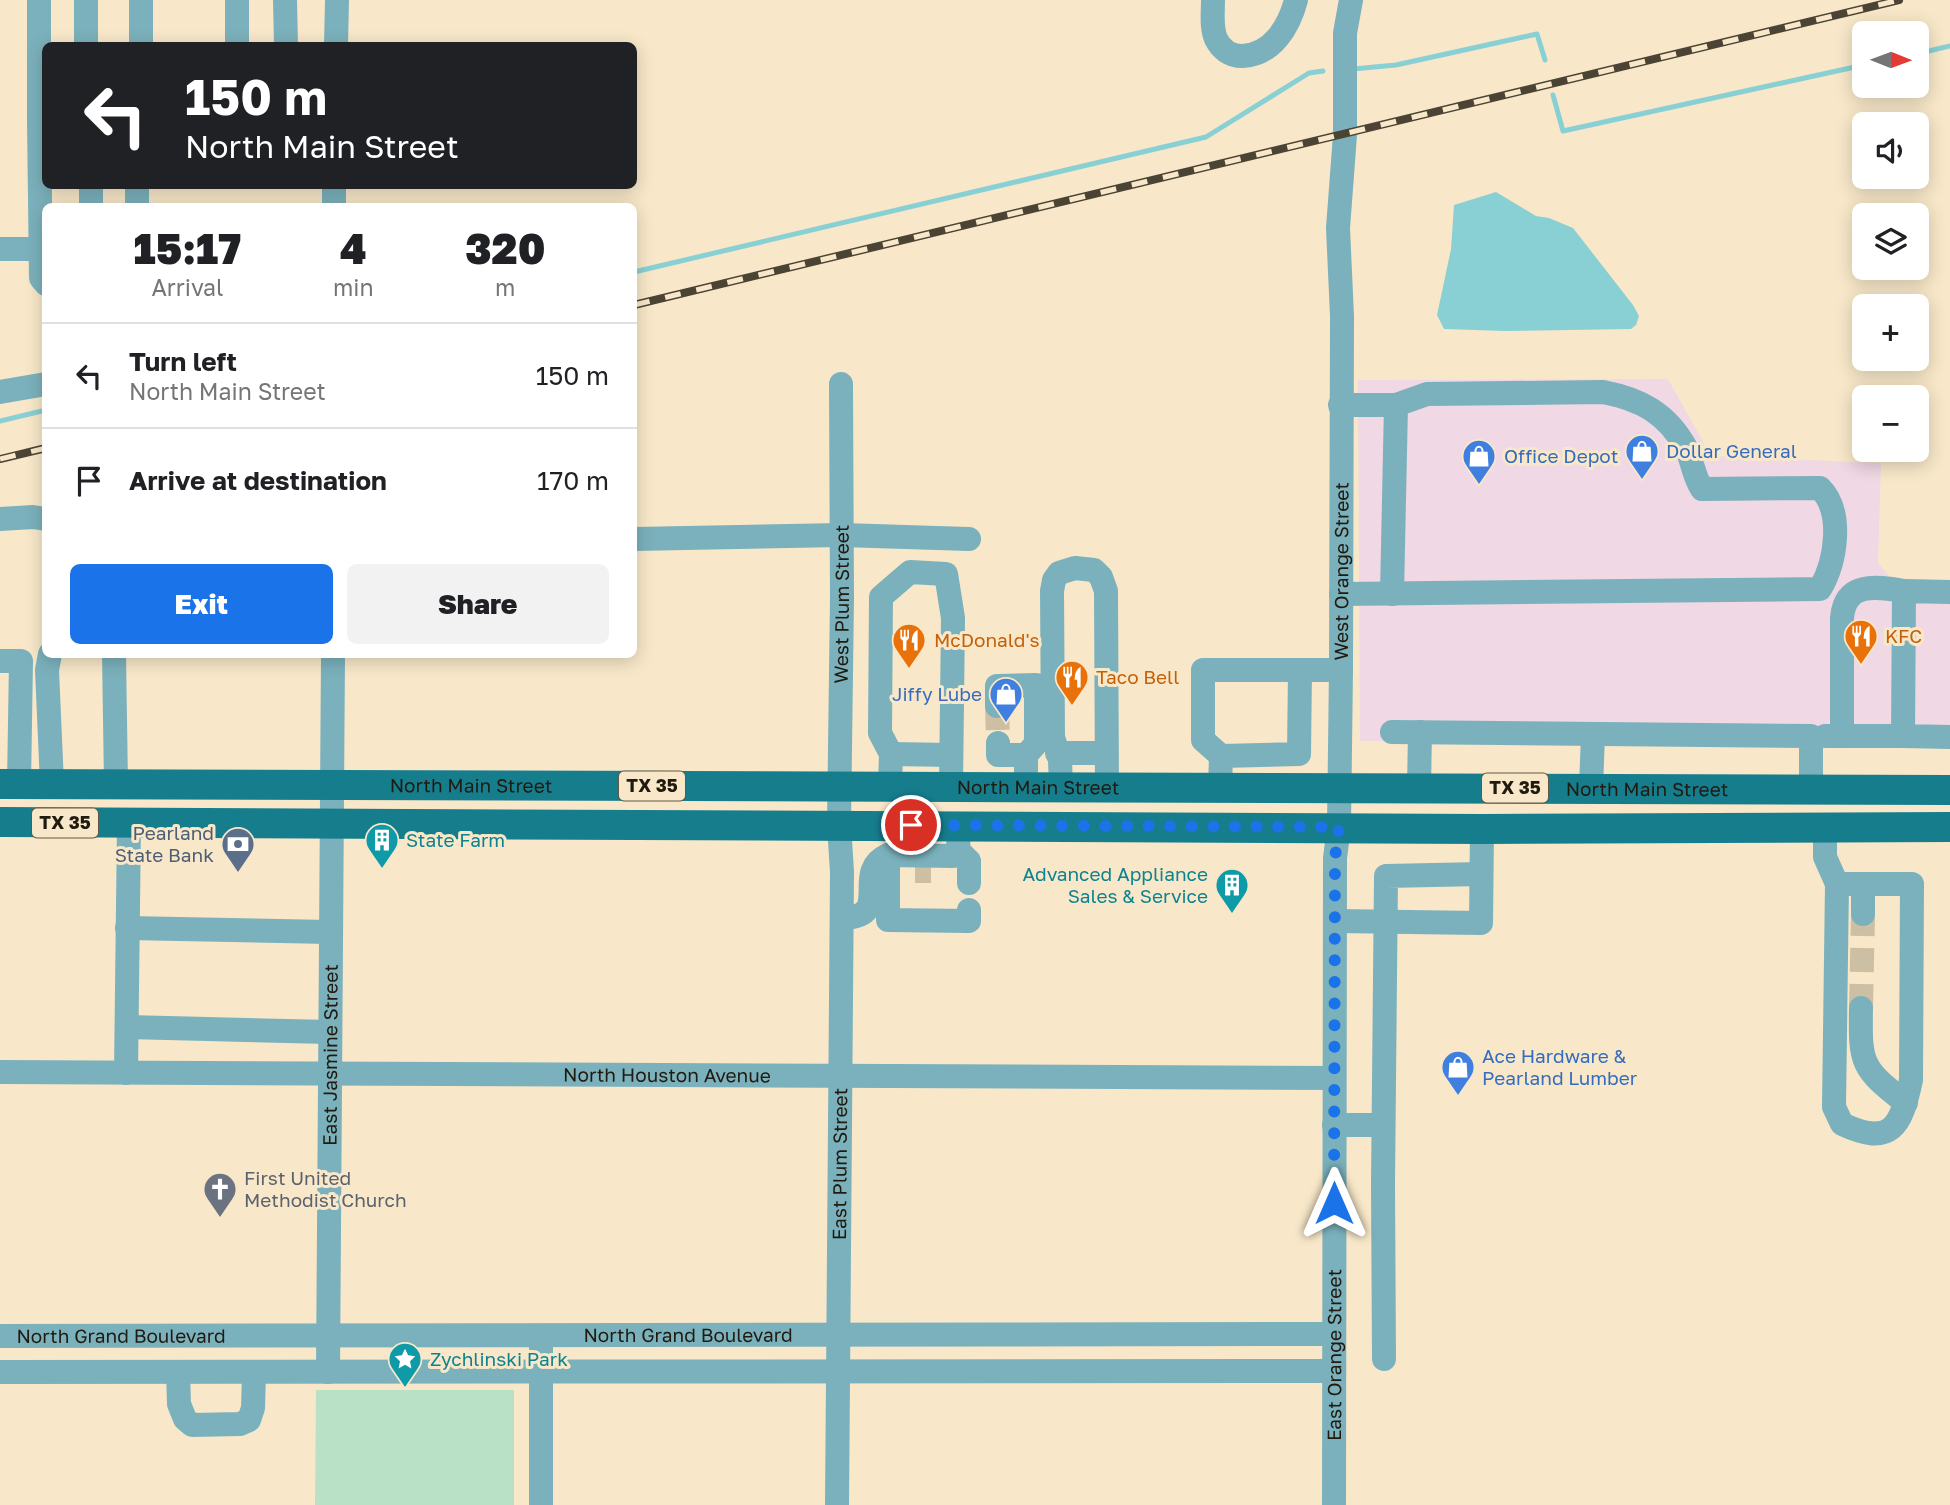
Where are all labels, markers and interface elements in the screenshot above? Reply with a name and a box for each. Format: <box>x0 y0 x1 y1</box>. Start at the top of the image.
north arrow <box>1852 21 1928 98</box>
map controls <box>1852 21 1929 462</box>
text: 150 m <box>185 67 327 126</box>
icon: left <box>70 70 161 161</box>
button: sound <box>1852 112 1929 189</box>
text: North Main Street <box>185 127 459 165</box>
button: layers <box>1852 203 1929 280</box>
text: 15:17 <box>134 223 241 273</box>
text: 4 <box>340 223 367 273</box>
text: 320 <box>465 223 545 273</box>
text: Arrival <box>151 273 223 301</box>
text: min <box>333 273 374 301</box>
text: m <box>495 273 515 301</box>
button: + <box>1852 294 1929 371</box>
text: Turn left <box>129 346 237 377</box>
icon: left <box>70 357 108 395</box>
text: 150 m <box>536 360 609 391</box>
text: North Main Street <box>129 377 326 405</box>
button: − <box>1852 385 1929 462</box>
shop icon: Dollar General <box>1623 432 1661 481</box>
shop icon: Office Depot <box>1460 437 1498 486</box>
place label: Dollar General <box>1666 439 1797 462</box>
place label: Office Depot <box>1504 444 1618 467</box>
icon: arrive <box>70 462 108 500</box>
text: Arrive at destination <box>129 465 387 496</box>
text: 170 m <box>537 465 609 496</box>
street label: West Orange Street <box>1329 482 1353 661</box>
street label: West Plum Street <box>829 525 853 684</box>
button: Exit <box>70 564 333 644</box>
button: Share <box>347 564 609 644</box>
restaurant icon: KFC <box>1842 617 1880 666</box>
restaurant icon: McDonald's <box>890 621 928 670</box>
place label: KFC <box>1885 624 1922 647</box>
place label: McDonald's <box>934 628 1040 651</box>
restaurant icon: Taco Bell <box>1053 658 1091 707</box>
place label: Taco Bell <box>1096 665 1179 688</box>
shop icon: Jiffy Lube <box>987 675 1025 724</box>
place label: Jiffy Lube <box>892 682 982 705</box>
road number: TX 35 <box>619 772 685 800</box>
street label: North Main Street <box>390 773 552 797</box>
road number: TX 35 <box>1482 774 1548 802</box>
street label: North Main Street <box>957 775 1119 798</box>
street label: North Main Street <box>1566 777 1728 800</box>
pin <box>881 795 941 855</box>
icon: arrive <box>892 806 930 844</box>
road number: TX 35 <box>32 808 98 838</box>
place label: Pearland State Bank <box>115 821 214 866</box>
building icon: State Farm <box>363 821 401 870</box>
bank icon: Pearland State Bank <box>219 825 257 874</box>
place label: State Farm <box>406 828 505 851</box>
place label: Advanced Appliance Sales & Service <box>1022 862 1208 907</box>
building icon: Advanced Appliance Sales & Service <box>1213 866 1251 915</box>
street label: East Jasmine Street <box>318 964 342 1146</box>
place label: Ace Hardware & Pearland Lumber <box>1482 1044 1638 1089</box>
shop icon: Ace Hardware & Pearland Lumber <box>1439 1048 1477 1097</box>
street label: North Houston Avenue <box>563 1063 771 1086</box>
street label: East Plum Street <box>827 1088 851 1240</box>
place label: First United Methodist Church <box>244 1166 407 1211</box>
position arrow <box>1297 1166 1371 1240</box>
church icon: First United Methodist Church <box>201 1170 239 1219</box>
street label: East Orange Street <box>1322 1269 1345 1441</box>
street label: North Grand Boulevard <box>583 1323 793 1346</box>
street label: North Grand Boulevard <box>16 1324 226 1347</box>
place icon: Zychlinski Park <box>386 1340 424 1389</box>
place label: Zychlinski Park <box>430 1347 568 1370</box>

